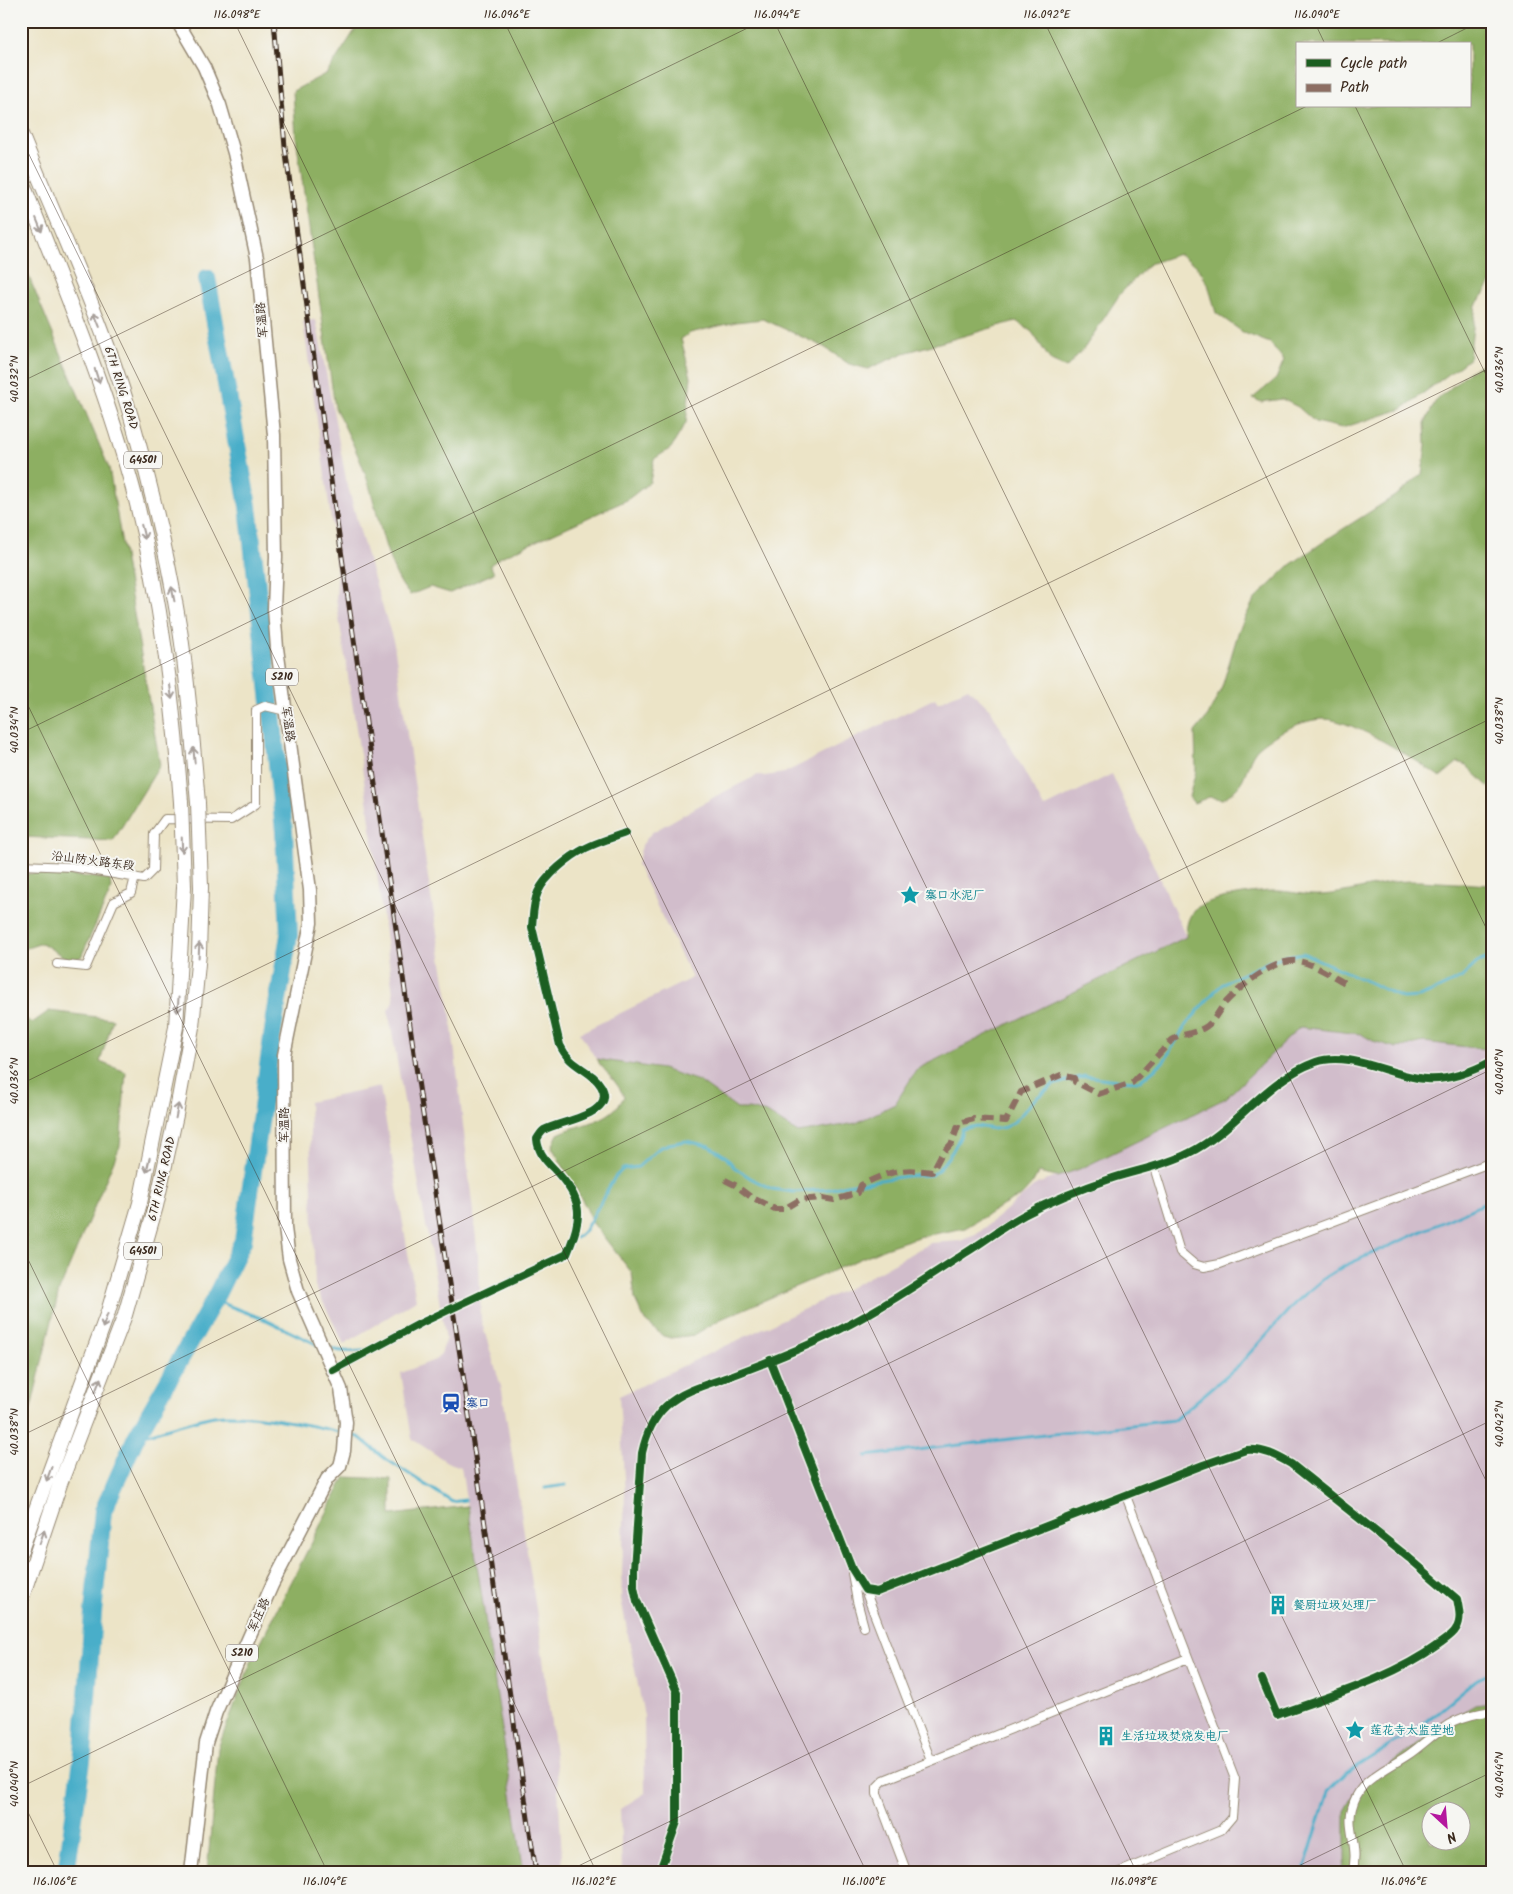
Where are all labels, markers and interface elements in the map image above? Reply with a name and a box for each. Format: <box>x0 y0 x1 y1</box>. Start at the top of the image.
text: 116.098°E <box>213 5 262 24</box>
text: 116.096°E <box>484 5 531 24</box>
text: 116.094°E <box>754 5 801 24</box>
text: 116.092°E <box>1024 5 1071 24</box>
text: 116.090°E <box>1294 5 1341 24</box>
legend <box>1296 42 1470 108</box>
text: Cycle path <box>1340 52 1407 76</box>
text: Path <box>1340 76 1369 100</box>
one-way arrow <box>35 217 44 232</box>
street label: 军温路 <box>251 301 273 339</box>
one-way arrow <box>92 313 101 328</box>
street label: 6TH RING ROAD <box>99 344 143 432</box>
text: 40.036°N <box>1490 346 1509 394</box>
text: 40.032°N <box>5 355 24 403</box>
one-way arrow <box>93 368 103 384</box>
road number: G4501 <box>124 452 162 468</box>
one-way arrow <box>139 524 149 540</box>
one-way arrow <box>167 586 177 602</box>
road number: S210 <box>266 669 298 686</box>
one-way arrow <box>166 684 176 700</box>
text: 40.038°N <box>1490 697 1509 745</box>
street label: 军温路 <box>276 705 300 743</box>
text: 40.034°N <box>5 706 24 754</box>
one-way arrow <box>189 747 199 763</box>
one-way arrow <box>178 836 187 852</box>
street label: 沿山防火路东段 <box>50 846 136 876</box>
place icon: 寨口水泥厂 <box>899 884 921 906</box>
place label: 寨口水泥厂 <box>925 886 985 905</box>
one-way arrow <box>194 943 203 959</box>
one-way arrow <box>173 997 182 1013</box>
text: 40.040°N <box>1490 1049 1509 1095</box>
text: 40.036°N <box>5 1057 24 1105</box>
one-way arrow <box>172 1104 182 1120</box>
street label: 军温路 <box>275 1107 294 1143</box>
street label: 6TH RING ROAD <box>143 1135 181 1223</box>
one-way arrow <box>143 1156 152 1172</box>
road number: G4501 <box>124 1242 162 1260</box>
one-way arrow <box>100 1313 109 1329</box>
one-way arrow <box>94 1377 103 1393</box>
station icon: 寨口 <box>440 1392 462 1414</box>
place label: 寨口 <box>466 1394 490 1413</box>
text: 40.042°N <box>1490 1400 1509 1448</box>
text: 40.038°N <box>5 1408 24 1456</box>
one-way arrow <box>44 1466 53 1481</box>
one-way arrow <box>38 1529 48 1545</box>
building icon: 餐厨垃圾处理厂 <box>1267 1594 1289 1616</box>
street label: 军庄路 <box>243 1595 275 1635</box>
place label: 餐厨垃圾处理厂 <box>1293 1596 1377 1615</box>
road number: S210 <box>226 1645 258 1662</box>
place icon: 莲花寺太监茔地 <box>1344 1719 1366 1741</box>
place label: 莲花寺太监茔地 <box>1370 1721 1454 1740</box>
building icon: 生活垃圾焚烧发电厂 <box>1095 1725 1117 1747</box>
place label: 生活垃圾焚烧发电厂 <box>1121 1727 1229 1746</box>
text: 40.044°N <box>1490 1752 1509 1798</box>
text: 40.040°N <box>5 1761 24 1807</box>
north arrow <box>1420 1802 1470 1852</box>
text: N <box>1442 1825 1460 1849</box>
text: 116.106°E <box>33 1872 78 1891</box>
text: 116.104°E <box>303 1872 348 1891</box>
text: 116.102°E <box>572 1872 617 1891</box>
text: 116.100°E <box>842 1872 887 1891</box>
text: 116.098°E <box>1110 1872 1159 1891</box>
text: 116.096°E <box>1381 1872 1428 1891</box>

